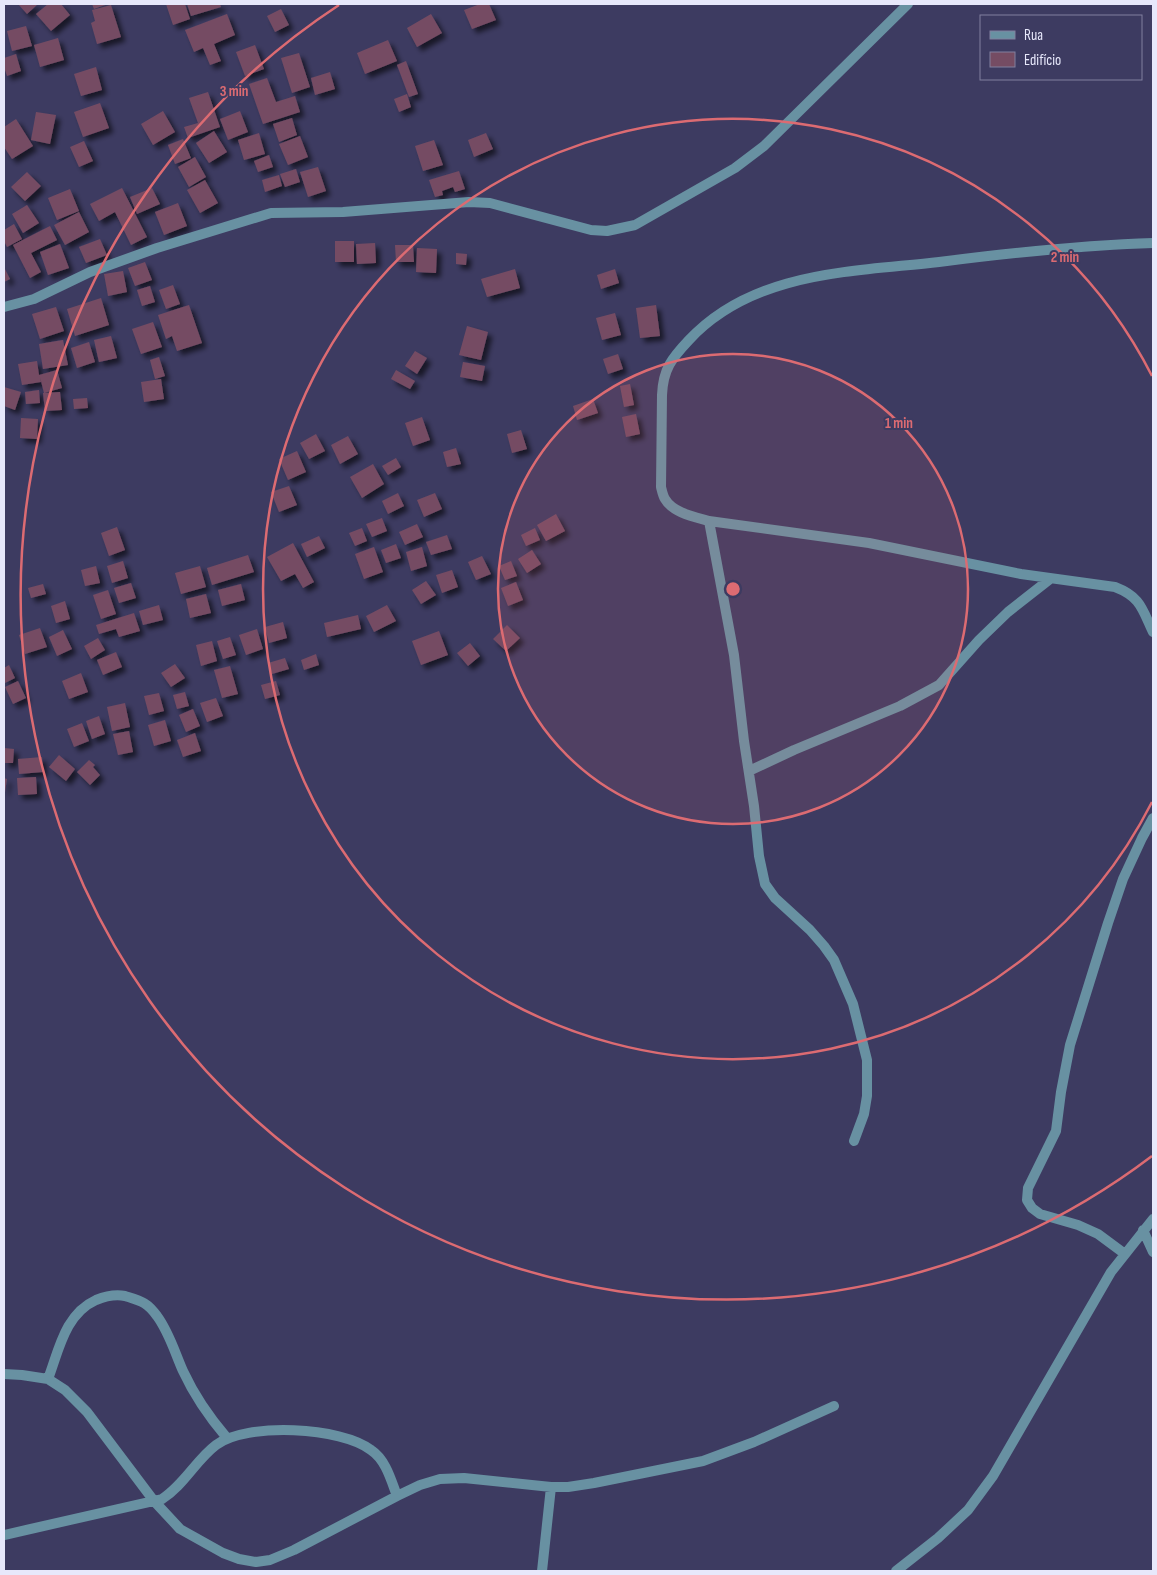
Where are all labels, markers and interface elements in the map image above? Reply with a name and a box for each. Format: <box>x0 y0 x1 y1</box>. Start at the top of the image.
legend <box>980 15 1142 80</box>
text: Rua <box>1024 26 1043 45</box>
text: Edifício <box>1024 51 1061 70</box>
text: 3 min <box>220 82 248 101</box>
text: 2 min <box>1051 248 1079 267</box>
text: 1 min <box>885 414 913 433</box>
centre of rings <box>724 580 742 598</box>

